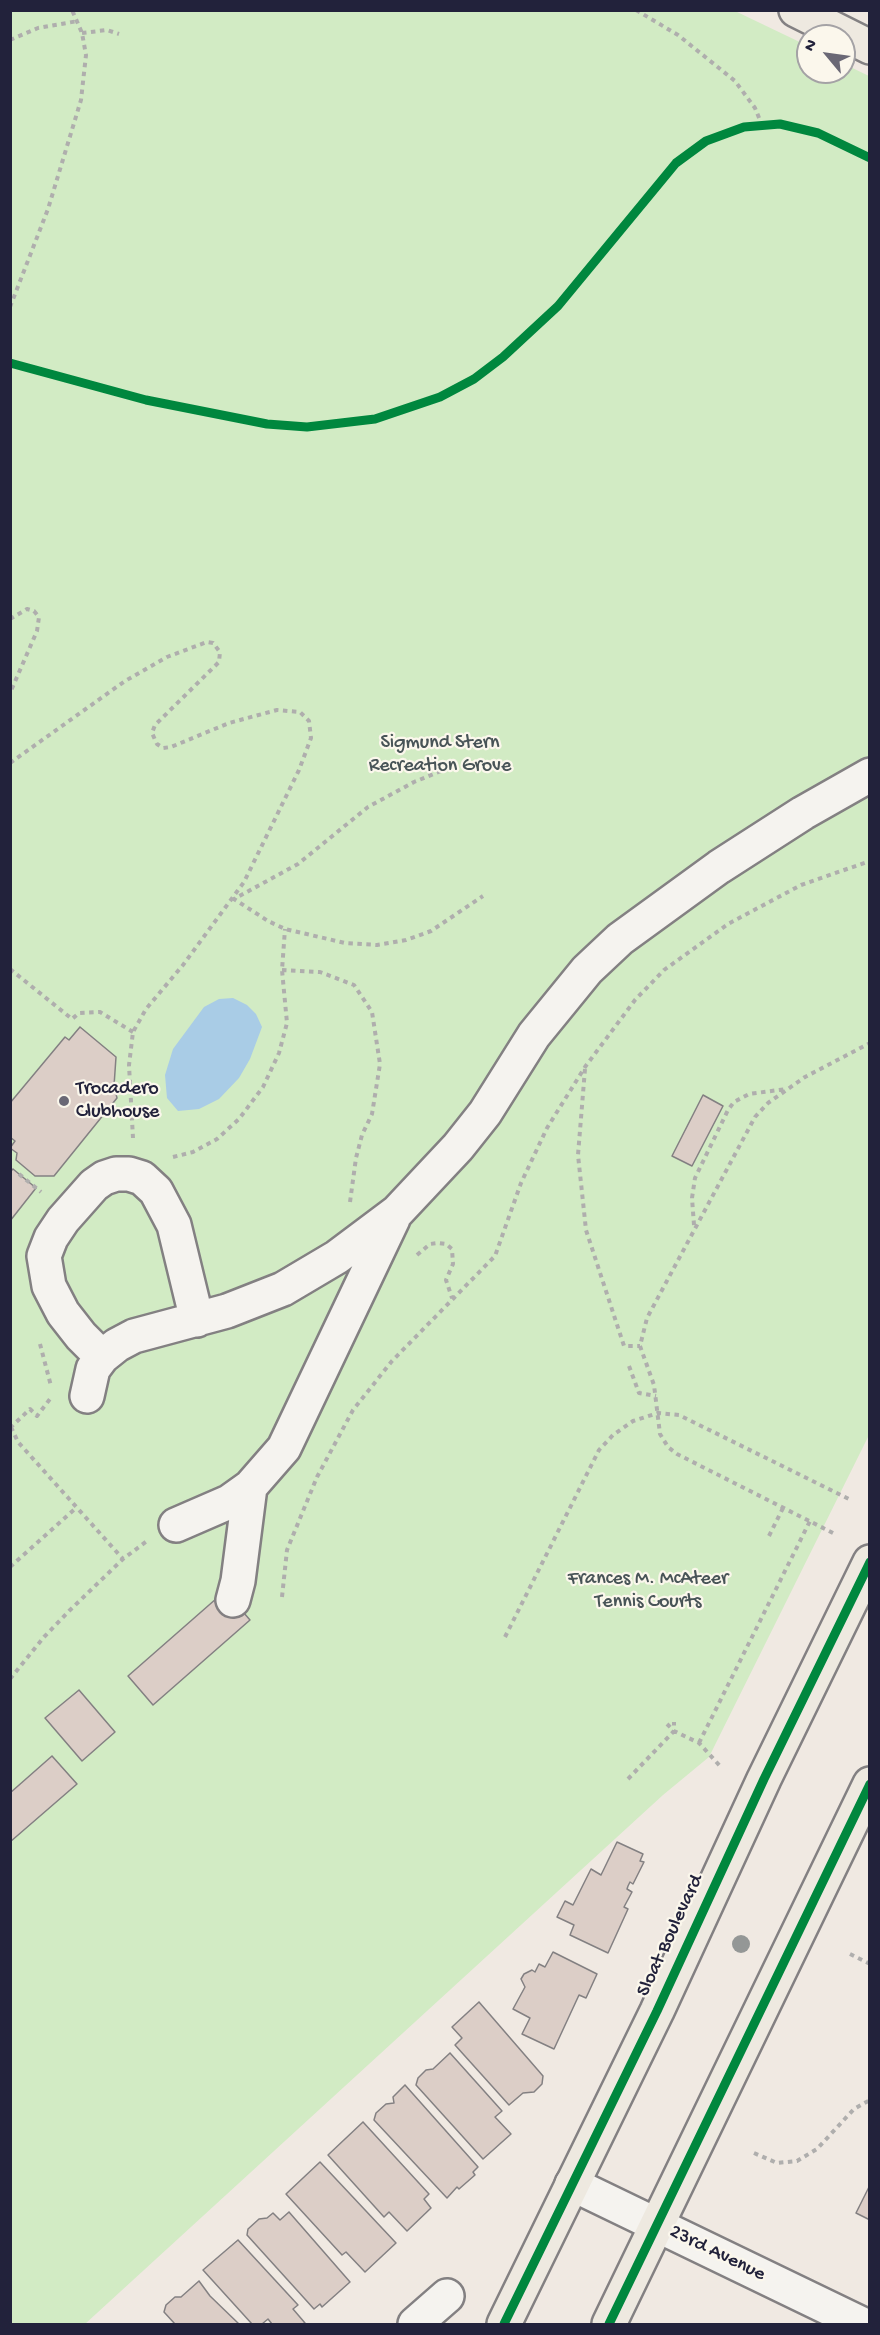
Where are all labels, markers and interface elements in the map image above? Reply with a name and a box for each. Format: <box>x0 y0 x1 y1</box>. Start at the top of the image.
north arrow <box>796 24 856 84</box>
text: N <box>801 37 822 55</box>
park label: Sigmund Stern Recreation Grove <box>369 732 511 779</box>
place label: Trocadero Clubhouse <box>76 1078 159 1125</box>
marker: Trocadero Clubhouse <box>57 1094 71 1108</box>
park label: Frances M. McAteer Tennis Courts <box>568 1568 728 1615</box>
street label: Sloat Boulevard <box>632 1871 710 2001</box>
street label: 23rd Avenue <box>665 2220 769 2288</box>

